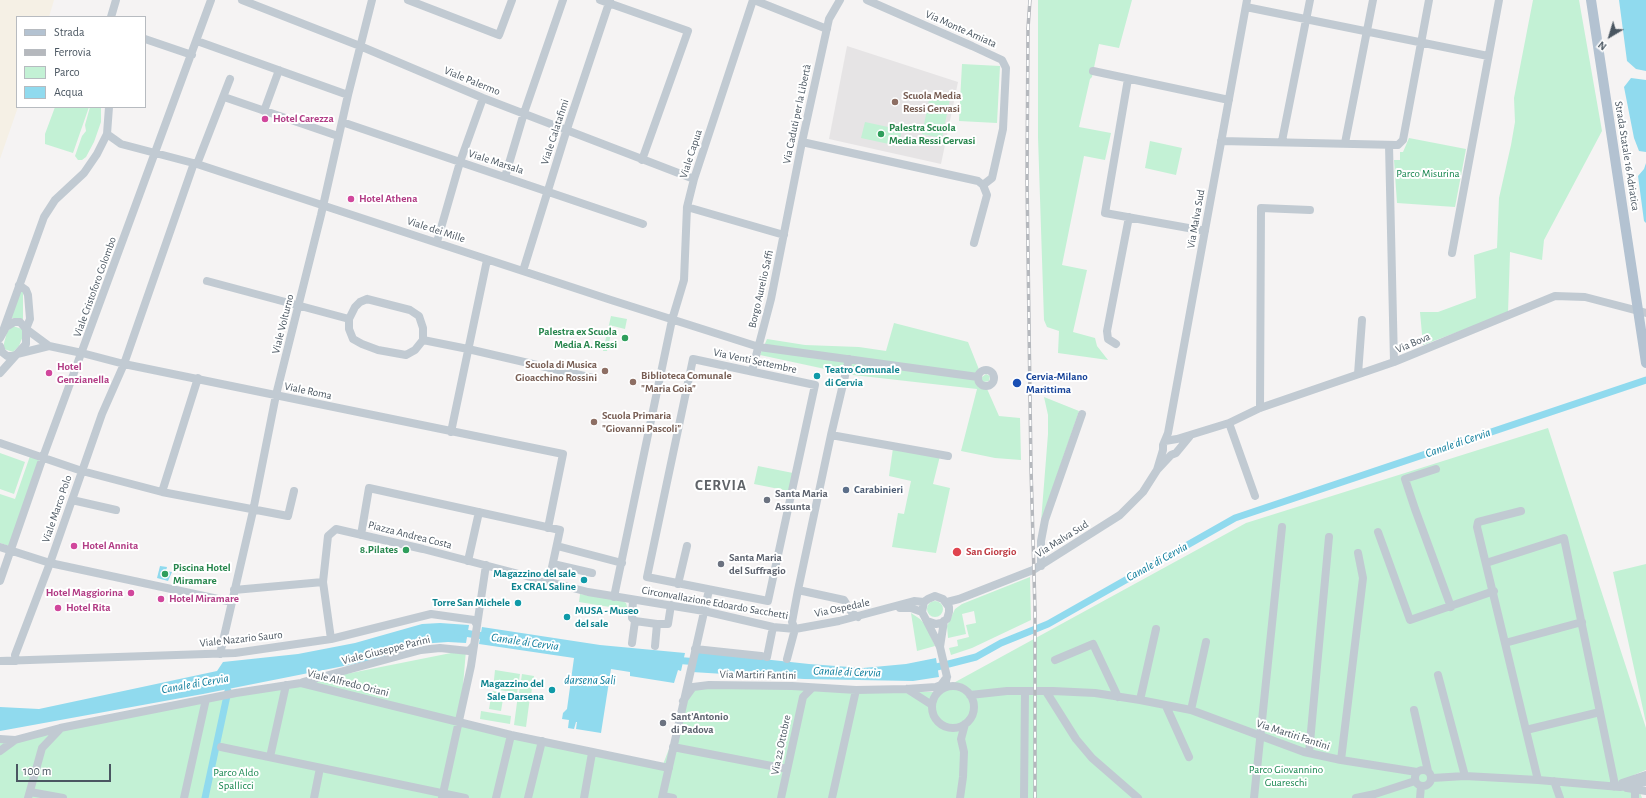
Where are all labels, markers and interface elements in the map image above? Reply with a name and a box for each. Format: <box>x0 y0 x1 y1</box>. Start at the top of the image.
street label: Via Monte Amiata <box>923 7 999 51</box>
legend <box>16 16 146 108</box>
north arrow <box>1590 16 1630 56</box>
text: Strada <box>54 26 85 38</box>
text: N <box>1596 39 1609 53</box>
text: Ferrovia <box>54 46 91 58</box>
street label: Via Caduti per la Libertà <box>780 63 814 165</box>
street label: Viale Palermo <box>442 64 502 98</box>
text: Parco <box>54 66 80 78</box>
text: Acqua <box>54 86 83 98</box>
place label: Scuola Media Ressi Gervasi <box>903 89 961 115</box>
marker: Scuola Media Ressi Gervasi <box>890 97 900 107</box>
street label: Viale Calatafimi <box>538 98 572 166</box>
street label: Strada Statale 16 Adriatica <box>1612 100 1642 212</box>
place label: Hotel Carezza <box>273 112 334 126</box>
marker: Hotel Carezza <box>260 114 270 124</box>
place label: Palestra Scuola Media Ressi Gervasi <box>889 121 975 147</box>
street label: Viale Capua <box>677 128 705 180</box>
marker: Palestra Scuola Media Ressi Gervasi <box>876 129 886 139</box>
street label: Viale Marsala <box>467 147 525 177</box>
park label: Parco Misurina <box>1396 167 1460 181</box>
street label: Via Malva Sud <box>1184 188 1208 250</box>
place label: Hotel Athena <box>359 192 417 206</box>
marker: Hotel Athena <box>346 194 356 204</box>
street label: Viale dei Mille <box>405 214 467 246</box>
street label: Viale Cristoforo Colombo <box>71 235 119 339</box>
street label: Borgo Aurelio Saffi <box>746 249 776 329</box>
street label: Viale Volturno <box>269 293 297 355</box>
place label: Palestra ex Scuola Media A. Ressi <box>538 325 617 351</box>
street label: Via Bova <box>1394 330 1432 356</box>
marker: Palestra ex Scuola Media A. Ressi <box>620 333 630 343</box>
street label: Via Venti Settembre <box>712 346 798 376</box>
place label: Scuola di Musica Gioacchino Rossini <box>515 358 597 384</box>
place label: Hotel Genzianella <box>57 360 109 386</box>
place label: Teatro Comunale di Cervia <box>825 363 900 389</box>
marker: Scuola di Musica Gioacchino Rossini <box>600 366 610 376</box>
marker: Hotel Genzianella <box>44 368 54 378</box>
place label: Biblioteca Comunale "Maria Goia" <box>641 369 732 395</box>
place label: Cervia-Milano Marittima <box>1026 370 1088 396</box>
marker: Teatro Comunale di Cervia <box>812 371 822 381</box>
marker: Biblioteca Comunale "Maria Goia" <box>628 377 638 387</box>
marker: Cervia-Milano Marittima <box>1011 377 1023 389</box>
street label: Viale Roma <box>283 380 333 402</box>
place label: Scuola Primaria "Giovanni Pascoli" <box>602 409 681 435</box>
marker: Scuola Primaria "Giovanni Pascoli" <box>589 417 599 427</box>
water label: Canale di Cervia <box>1424 425 1492 461</box>
street label: Viale Marco Polo <box>39 473 75 545</box>
district label: CERVIA <box>695 476 747 494</box>
place label: Carabinieri <box>854 483 903 497</box>
marker: Carabinieri <box>841 485 851 495</box>
place label: Santa Maria Assunta <box>775 487 828 513</box>
marker: Santa Maria Assunta <box>762 495 772 505</box>
street label: Piazza Andrea Costa <box>367 518 453 552</box>
street label: Via Malva Sud <box>1033 518 1091 560</box>
place label: Hotel Annita <box>82 539 138 553</box>
water label: Canale di Cervia <box>1124 539 1190 585</box>
marker: Hotel Annita <box>69 541 79 551</box>
place label: 8.Pilates <box>360 543 398 557</box>
marker: 8.Pilates <box>401 545 411 555</box>
place label: San Giorgio <box>966 545 1016 559</box>
marker: San Giorgio <box>951 546 963 558</box>
place label: Santa Maria del Suffragio <box>729 551 786 577</box>
marker: Santa Maria del Suffragio <box>716 559 726 569</box>
place label: Piscina Hotel Miramare <box>173 561 231 587</box>
place label: Magazzino del sale Ex CRAL Saline <box>493 567 576 593</box>
marker: Piscina Hotel Miramare <box>160 569 170 579</box>
marker: Magazzino del sale Ex CRAL Saline <box>579 575 589 585</box>
street label: Circonvallazione Edoardo Sacchetti <box>641 584 789 622</box>
place label: Hotel Maggiorina <box>46 586 123 600</box>
marker: Hotel Maggiorina <box>126 588 136 598</box>
place label: Hotel Miramare <box>169 592 239 606</box>
marker: Hotel Miramare <box>156 594 166 604</box>
place label: Torre San Michele <box>432 596 510 610</box>
street label: Via Ospedale <box>813 596 871 620</box>
marker: Torre San Michele <box>513 598 523 608</box>
place label: Hotel Rita <box>66 601 111 615</box>
marker: Hotel Rita <box>53 603 63 613</box>
place label: MUSA - Museo del sale <box>575 604 639 630</box>
marker: MUSA - Museo del sale <box>562 612 572 622</box>
street label: Viale Nazario Sauro <box>199 628 283 650</box>
water label: Canale di Cervia <box>490 630 560 654</box>
street label: Viale Giuseppe Parini <box>340 633 432 667</box>
water label: Canale di Cervia <box>813 664 881 680</box>
street label: Viale Alfredo Oriani <box>306 666 390 700</box>
street label: Via Martiri Fantini <box>720 668 796 682</box>
water label: Canale di Cervia <box>160 671 230 697</box>
water label: darsena Sali <box>564 673 616 687</box>
place label: Magazzino del Sale Darsena <box>480 677 544 703</box>
marker: Magazzino del Sale Darsena <box>547 685 557 695</box>
place label: Sant'Antonio di Padova <box>671 710 728 736</box>
street label: Via 22 Ottobre <box>768 714 794 776</box>
street label: Via Martiri Fantini <box>1255 717 1331 753</box>
marker: Sant'Antonio di Padova <box>658 718 668 728</box>
scale bar <box>18 756 113 782</box>
park label: Parco Giovannino Guareschi <box>1249 763 1323 789</box>
text: 100 m <box>23 765 51 777</box>
park label: Parco Aldo Spallicci <box>213 766 259 792</box>

